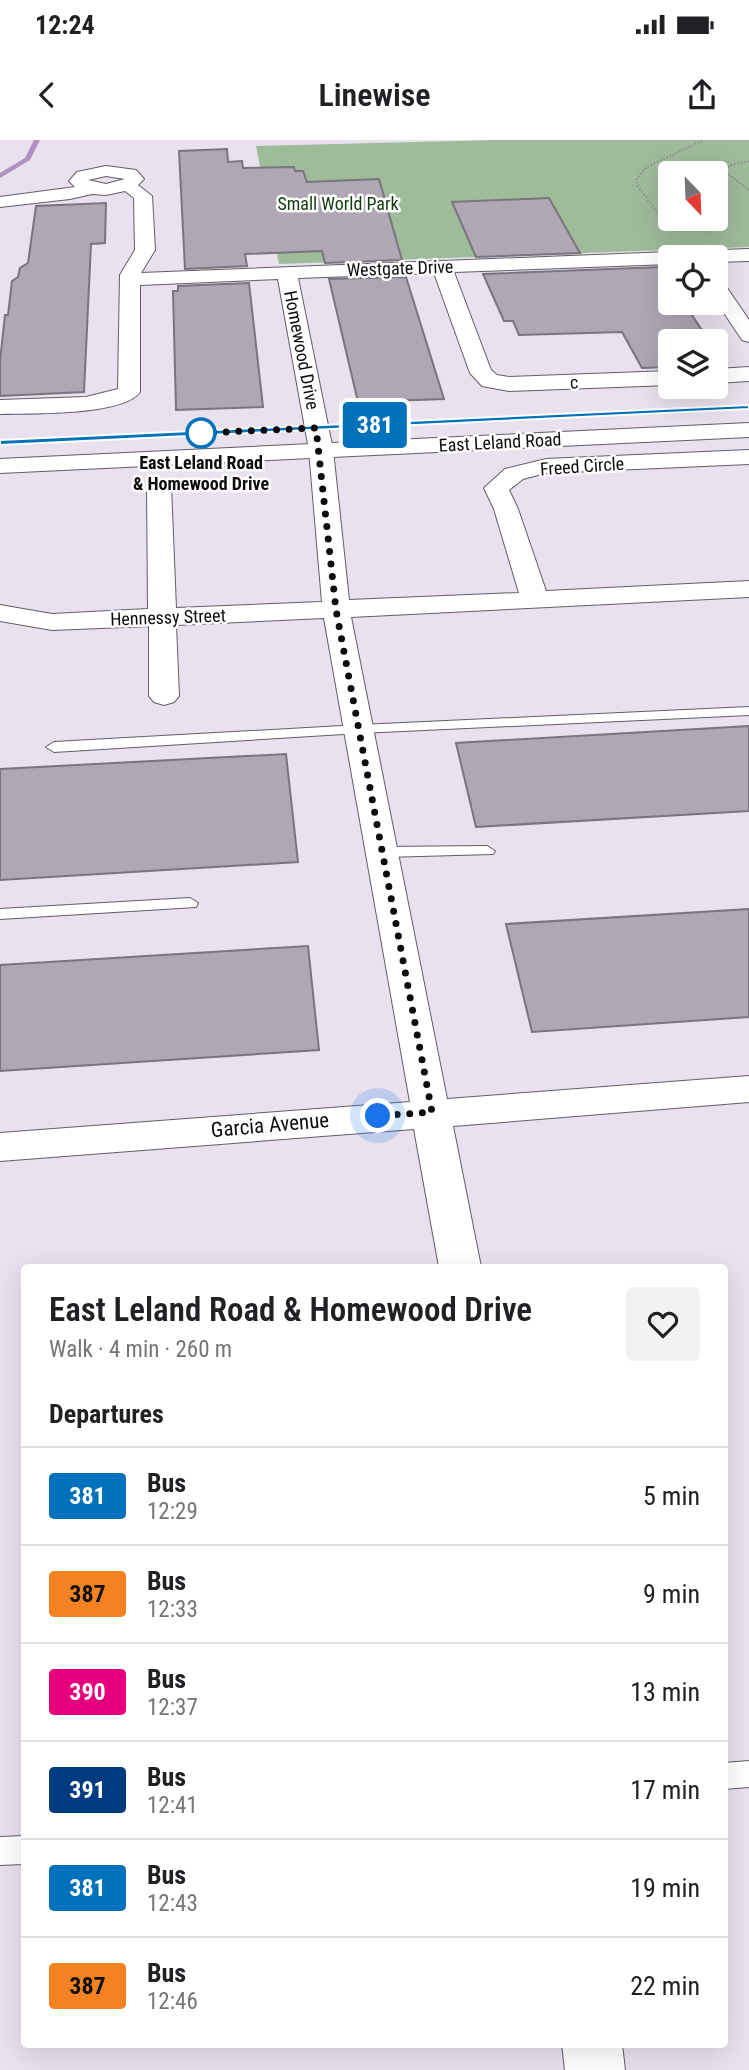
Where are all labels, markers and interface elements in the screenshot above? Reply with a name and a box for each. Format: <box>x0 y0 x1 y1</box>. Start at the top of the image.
text: 12:24 <box>35 10 95 40</box>
icon: back <box>28 76 66 114</box>
text: Linewise <box>318 76 431 114</box>
icon: share <box>683 76 721 114</box>
north arrow <box>658 161 728 231</box>
map controls <box>658 161 728 399</box>
park label: Small World Park <box>277 193 399 214</box>
button: locate <box>658 245 728 315</box>
street label: Westgate Drive <box>346 256 454 280</box>
street label: Homewood Drive <box>280 289 324 411</box>
button: layers <box>658 329 728 399</box>
street label: c <box>569 371 579 393</box>
line badge: 381 <box>335 402 415 448</box>
text: 381 <box>357 411 393 439</box>
marker: East Leland Road & Homewood Drive <box>186 418 216 448</box>
street label: East Leland Road <box>438 428 562 456</box>
place label: East Leland Road & Homewood Drive <box>133 452 269 494</box>
street label: Freed Circle <box>539 453 625 479</box>
street label: Hennessy Street <box>110 604 226 630</box>
your location <box>360 1098 395 1133</box>
street label: Garcia Avenue <box>210 1108 330 1142</box>
button: heart <box>626 1287 700 1361</box>
text: East Leland Road & Homewood Drive <box>49 1290 532 1329</box>
text: Walk · 4 min · 260 m <box>49 1336 232 1363</box>
text: Departures <box>49 1399 164 1429</box>
text: Bus <box>147 1468 186 1498</box>
text: 5 min <box>643 1481 700 1511</box>
text: 381 <box>69 1482 106 1510</box>
text: 12:29 <box>147 1498 198 1525</box>
text: Bus <box>147 1566 186 1596</box>
text: 9 min <box>643 1579 700 1609</box>
text: 387 <box>69 1580 106 1608</box>
text: 12:33 <box>147 1596 198 1623</box>
text: Bus <box>147 1664 186 1694</box>
text: 13 min <box>630 1677 700 1707</box>
text: 390 <box>69 1678 106 1706</box>
text: 12:37 <box>147 1694 198 1721</box>
text: Bus <box>147 1762 186 1792</box>
text: 17 min <box>630 1775 700 1805</box>
text: 391 <box>69 1776 106 1804</box>
text: 12:41 <box>147 1792 198 1819</box>
text: Bus <box>147 1860 186 1890</box>
text: 19 min <box>630 1873 700 1903</box>
text: 381 <box>69 1874 106 1902</box>
text: 12:43 <box>147 1890 198 1917</box>
text: Bus <box>147 1958 186 1988</box>
text: 22 min <box>630 1971 700 2001</box>
text: 387 <box>69 1972 106 2000</box>
text: 12:46 <box>147 1988 198 2015</box>

